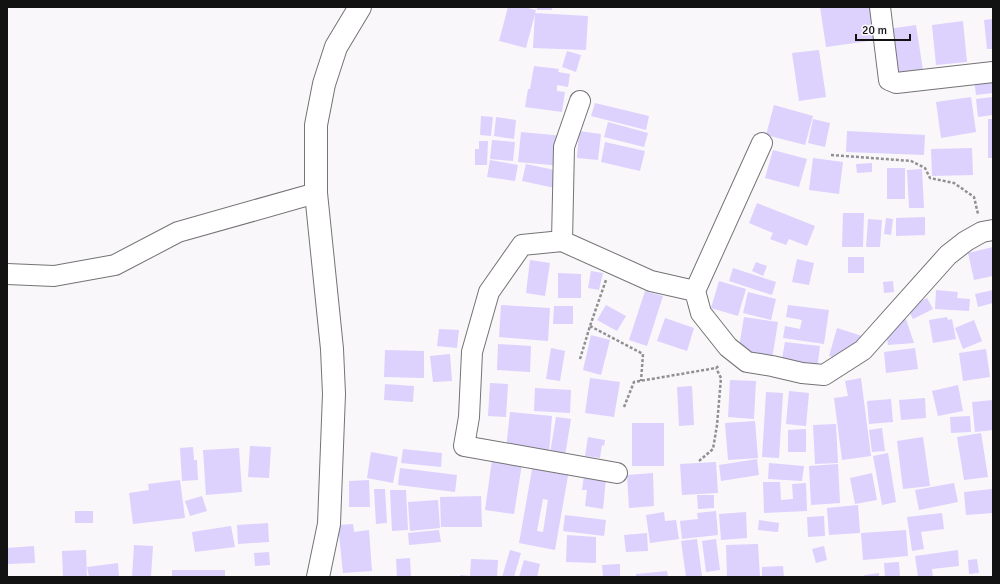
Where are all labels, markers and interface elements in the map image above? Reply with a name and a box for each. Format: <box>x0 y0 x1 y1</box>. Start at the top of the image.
scale bar <box>856 16 910 42</box>
text: 20 m <box>862 23 887 38</box>

